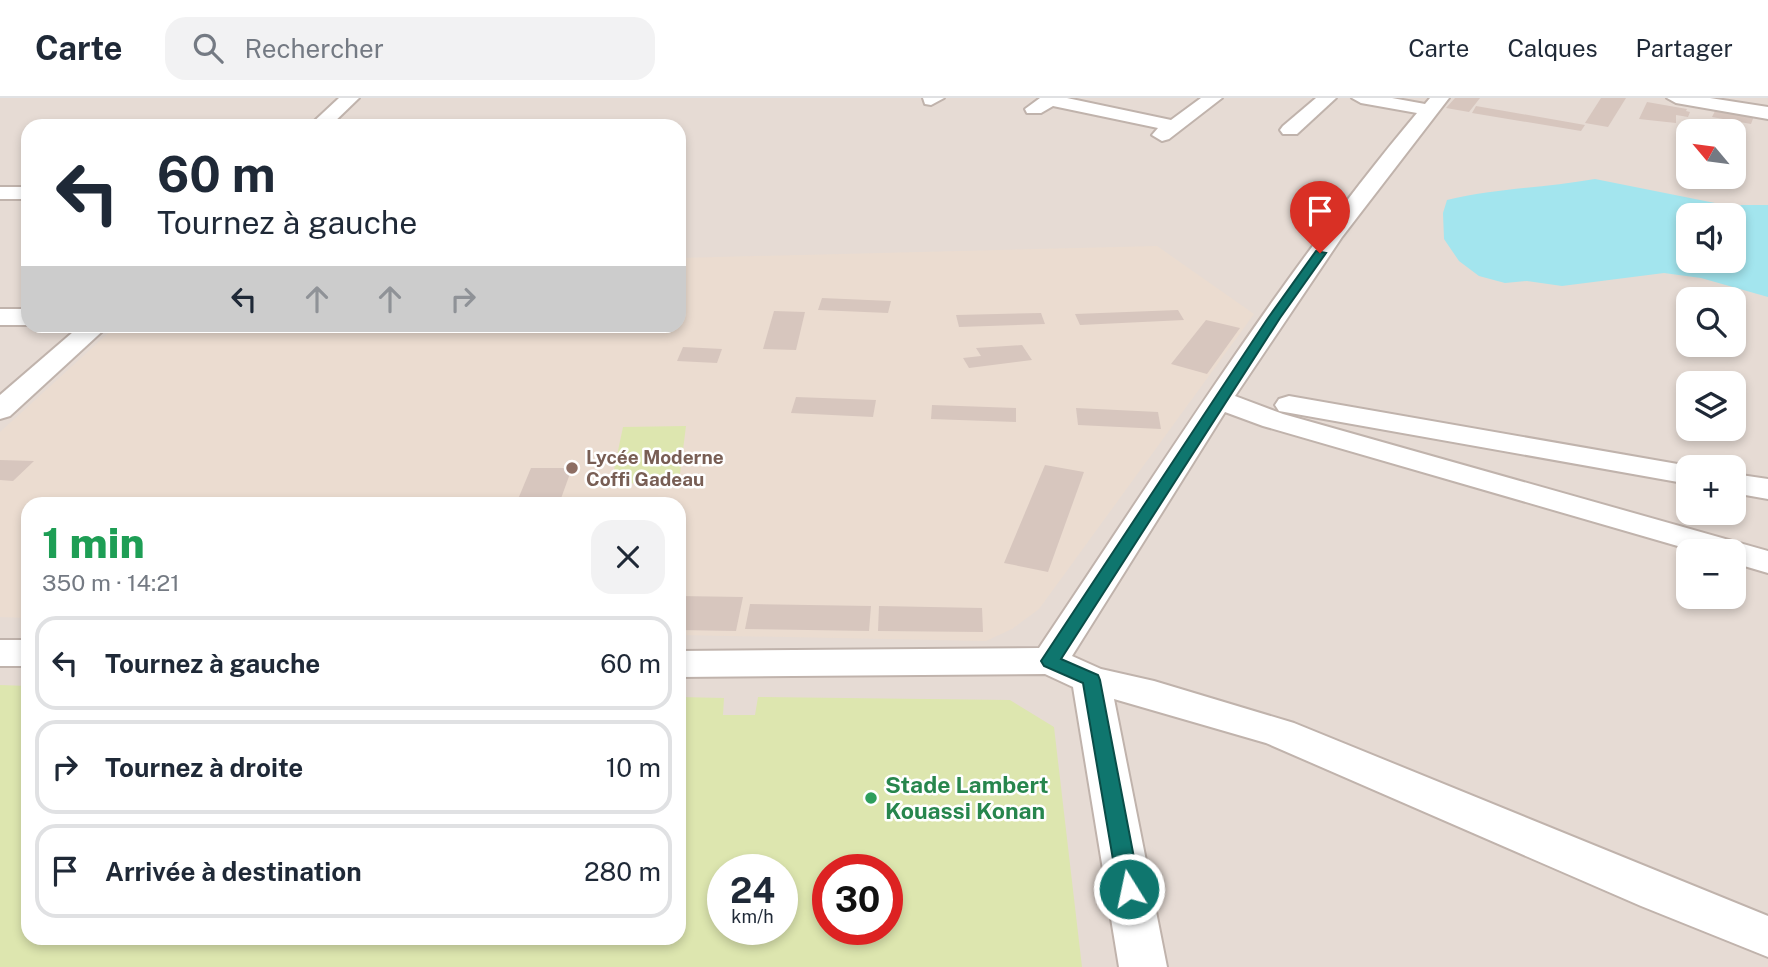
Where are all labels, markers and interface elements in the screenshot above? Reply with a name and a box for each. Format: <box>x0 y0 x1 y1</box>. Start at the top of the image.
search box <box>165 17 655 80</box>
text: Carte <box>35 29 123 67</box>
icon: search <box>189 29 227 67</box>
text: Rechercher <box>245 33 384 64</box>
text: Carte <box>1408 34 1469 62</box>
text: Calques <box>1507 34 1598 62</box>
text: Partager <box>1636 34 1733 62</box>
north arrow <box>1676 119 1746 189</box>
map controls <box>1676 119 1746 609</box>
text: 60 m <box>157 145 276 203</box>
icon: left <box>42 147 133 238</box>
pin <box>1290 181 1350 253</box>
icon: arrive <box>1301 192 1339 230</box>
button: sound <box>1676 203 1746 273</box>
text: Tournez à gauche <box>157 204 417 241</box>
icon: left <box>225 280 263 318</box>
icon: ahead <box>298 280 336 318</box>
icon: ahead <box>371 280 409 318</box>
icon: right <box>444 280 482 318</box>
button: search <box>1676 287 1746 357</box>
button: layers <box>1676 371 1746 441</box>
place label: Lycée Moderne Coffi Gadeau <box>586 446 724 490</box>
button: + <box>1676 455 1746 525</box>
marker: Lycée Moderne Coffi Gadeau <box>564 460 580 476</box>
text: 1 min <box>42 518 145 567</box>
button: close <box>591 520 665 594</box>
button: − <box>1676 539 1746 609</box>
text: 350 m · 14:21 <box>42 569 180 596</box>
icon: left <box>46 644 84 682</box>
text: Tournez à gauche <box>105 648 320 679</box>
text: 60 m <box>600 648 661 679</box>
icon: right <box>46 748 84 786</box>
text: Tournez à droite <box>105 752 303 783</box>
text: 10 m <box>606 752 661 783</box>
place label: Stade Lambert Kouassi Konan <box>885 771 1048 824</box>
marker: Stade Lambert Kouassi Konan <box>863 790 879 806</box>
icon: arrive <box>46 852 84 890</box>
position arrow <box>1092 852 1166 926</box>
speed limit sign: 30 <box>812 854 903 945</box>
text: Arrivée à destination <box>105 856 362 887</box>
text: 280 m <box>584 856 661 887</box>
text: 24 <box>730 870 775 911</box>
text: km/h <box>731 906 774 927</box>

